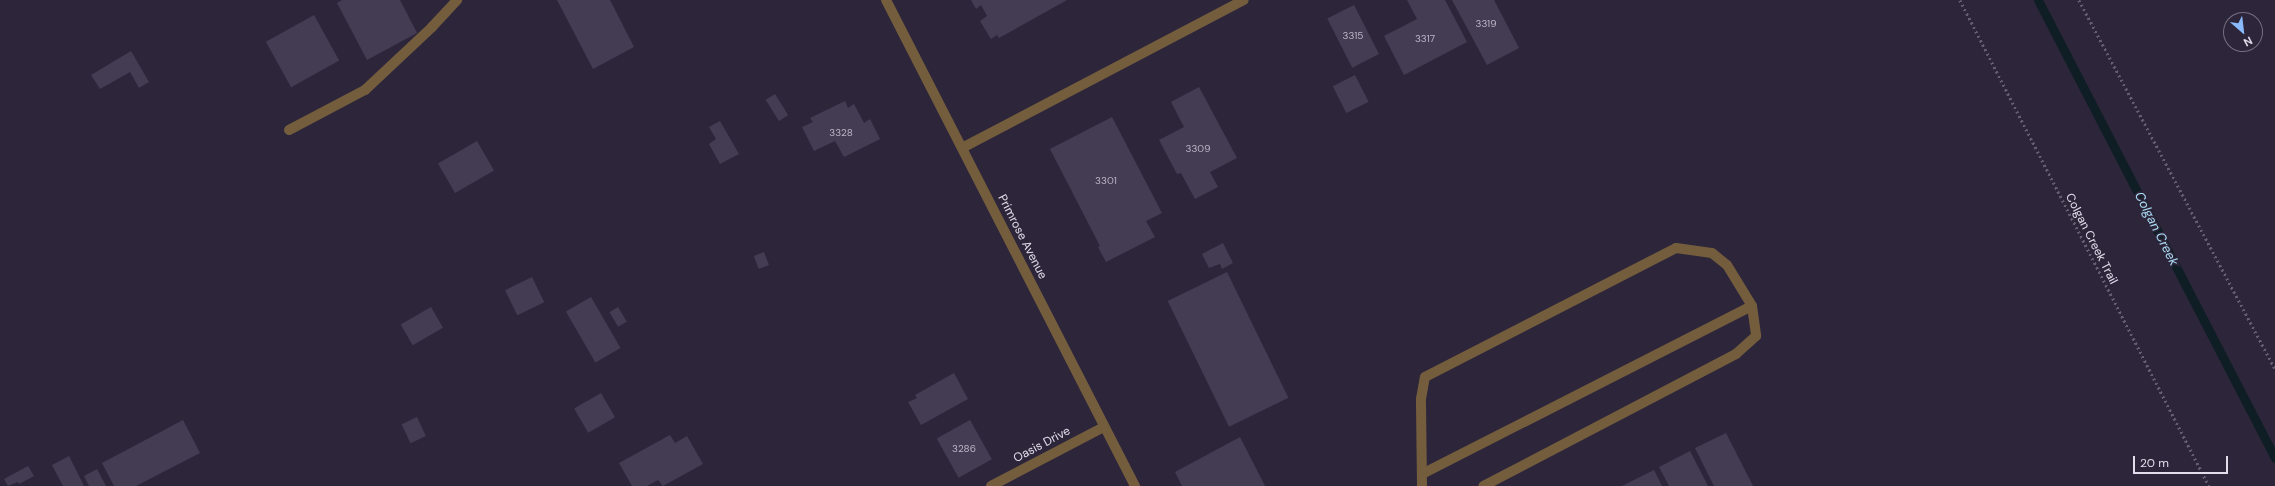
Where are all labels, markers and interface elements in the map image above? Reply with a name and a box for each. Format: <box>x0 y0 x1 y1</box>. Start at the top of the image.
north arrow <box>2223 12 2263 52</box>
house number: 3319 <box>1475 18 1497 30</box>
house number: 3315 <box>1343 30 1363 42</box>
house number: 3317 <box>1415 33 1435 45</box>
text: N <box>2241 34 2255 50</box>
house number: 3328 <box>829 127 853 139</box>
house number: 3309 <box>1186 143 1210 155</box>
house number: 3301 <box>1095 175 1117 187</box>
water label: Colgan Creek <box>2131 189 2181 269</box>
street label: Colgan Creek Trail <box>2062 191 2120 287</box>
street label: Primrose Avenue <box>994 192 1050 282</box>
street label: Oasis Drive <box>1011 424 1073 466</box>
house number: 3286 <box>952 443 976 455</box>
scale bar <box>2135 448 2230 474</box>
text: 20 m <box>2140 455 2169 471</box>

